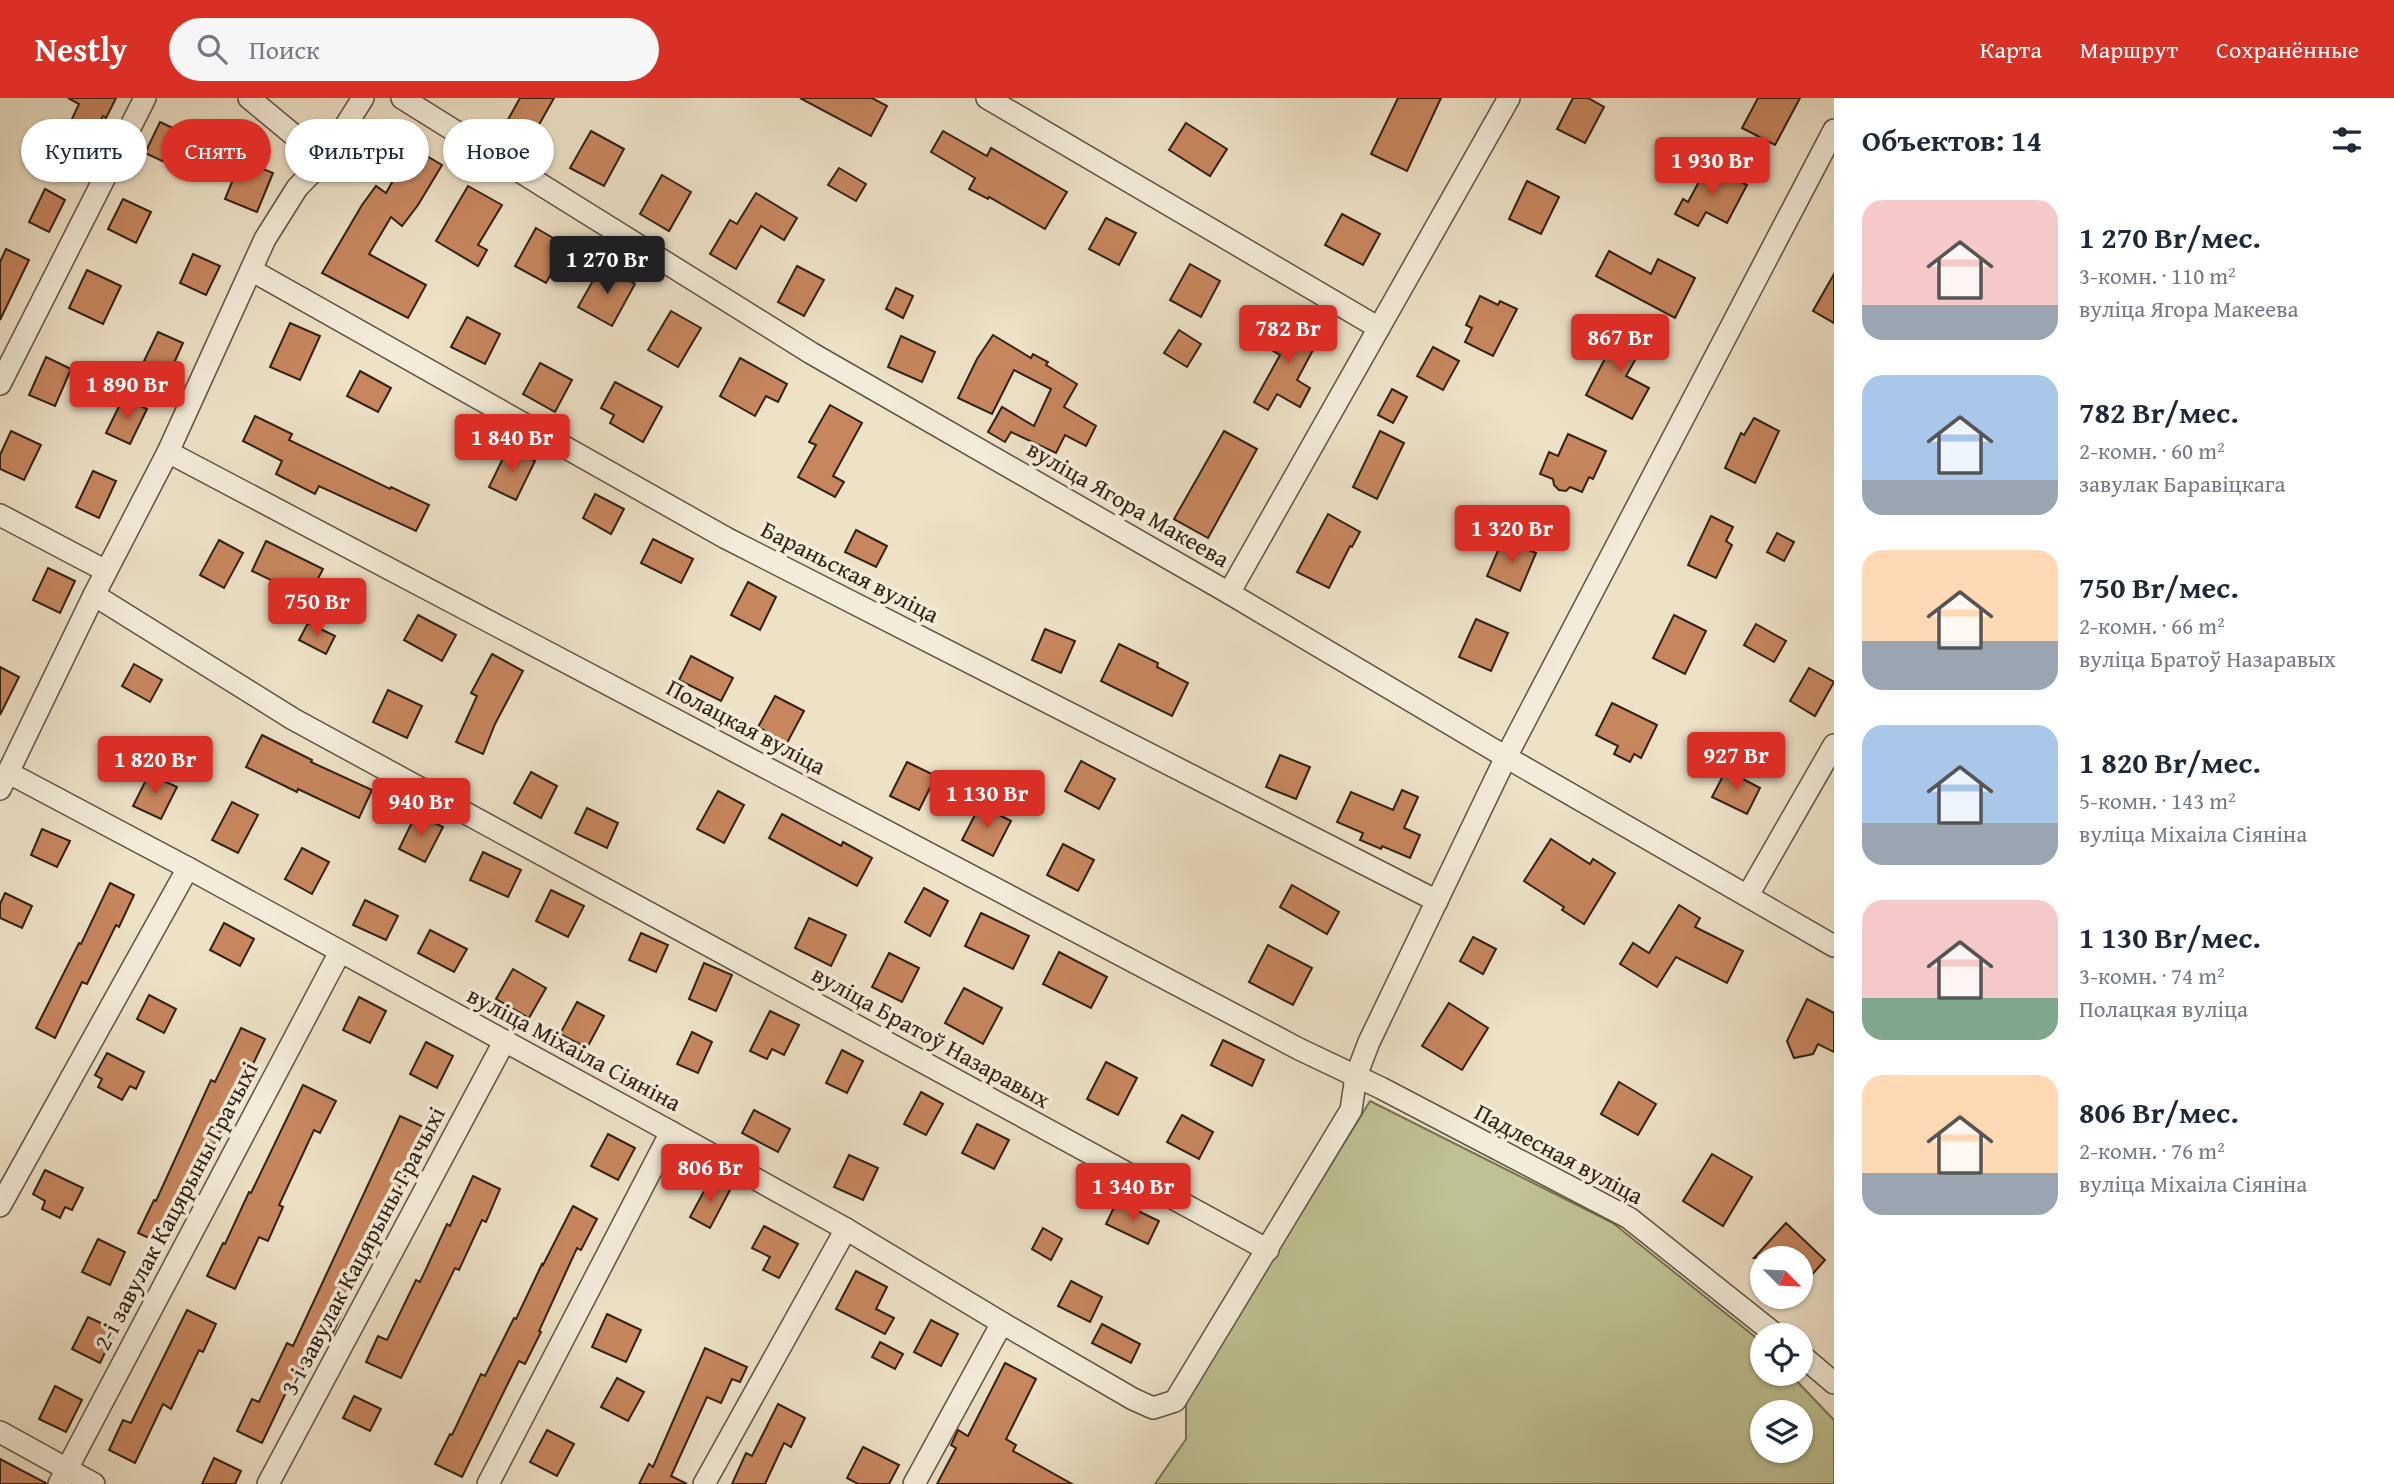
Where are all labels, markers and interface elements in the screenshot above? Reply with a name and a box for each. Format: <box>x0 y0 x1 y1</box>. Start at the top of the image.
search box <box>169 18 659 81</box>
text: Nestly <box>35 25 127 73</box>
icon: search <box>193 30 231 68</box>
text: Поиск <box>249 30 320 69</box>
text: Карта <box>1980 32 2042 67</box>
text: Маршрут <box>2080 32 2178 67</box>
text: Сохранённые <box>2216 32 2359 67</box>
text: Объектов: 14 <box>1862 118 2042 162</box>
chip: Купить <box>21 119 147 182</box>
chip: Снять <box>161 119 271 182</box>
chip: Фильтры <box>285 119 429 182</box>
chip: Новое <box>443 119 554 182</box>
icon: filters <box>2328 121 2366 159</box>
pin: 1 930 Br <box>1640 138 1784 197</box>
text: 1 930 Br <box>1671 143 1753 176</box>
text: 1 270 Br/мес. <box>2079 215 2261 259</box>
icon: home <box>1918 228 2002 312</box>
pin: 1 270 Br <box>535 236 679 296</box>
text: 1 270 Br <box>566 242 648 275</box>
text: 3-комн. · 110 m² <box>2079 259 2236 292</box>
text: вуліца Ягора Макеева <box>2079 292 2298 325</box>
pin: 782 Br <box>1231 306 1345 365</box>
text: 782 Br <box>1255 311 1321 344</box>
pin: 867 Br <box>1563 314 1677 374</box>
text: 867 Br <box>1587 320 1653 353</box>
pin: 1 890 Br <box>55 362 199 421</box>
text: 1 890 Br <box>86 367 168 400</box>
text: 782 Br/мес. <box>2079 390 2239 434</box>
icon: home <box>1918 403 2002 487</box>
pin: 1 840 Br <box>440 414 584 474</box>
text: 1 840 Br <box>471 420 553 453</box>
street label: вуліца Ягора Макеева <box>1020 431 1237 576</box>
text: 2-комн. · 60 m² <box>2079 434 2225 467</box>
text: завулак Баравіцкага <box>2079 467 2285 500</box>
pin: 1 320 Br <box>1440 505 1584 565</box>
text: 1 320 Br <box>1471 511 1553 544</box>
street label: Бараньская вуліца <box>755 512 946 632</box>
text: 750 Br/мес. <box>2079 565 2239 609</box>
pin: 750 Br <box>260 578 374 638</box>
icon: home <box>1918 578 2002 662</box>
text: 750 Br <box>284 584 350 617</box>
text: 2-комн. · 66 m² <box>2079 609 2225 642</box>
text: вуліца Братоў Назаравых <box>2079 642 2336 675</box>
street label: Полацкая вуліца <box>660 670 833 784</box>
pin: 927 Br <box>1679 732 1793 792</box>
pin: 1 820 Br <box>83 736 227 796</box>
text: 927 Br <box>1703 738 1769 771</box>
text: 1 820 Br/мес. <box>2079 740 2261 784</box>
text: 1 820 Br <box>114 742 196 775</box>
icon: home <box>1918 753 2002 837</box>
pin: 1 130 Br <box>915 770 1059 830</box>
text: 1 130 Br <box>946 776 1028 809</box>
pin: 940 Br <box>364 778 478 838</box>
text: 940 Br <box>388 784 454 817</box>
text: 5-комн. · 143 m² <box>2079 784 2236 817</box>
text: вуліца Міхаіла Сіяніна <box>2079 817 2307 850</box>
text: 1 130 Br/мес. <box>2079 915 2261 959</box>
icon: home <box>1918 928 2002 1012</box>
street label: вуліца Братоў Назаравых <box>806 956 1058 1117</box>
text: 3-комн. · 74 m² <box>2079 959 2225 992</box>
street label: вуліца Міхаіла Сіяніна <box>461 977 688 1120</box>
text: Полацкая вуліца <box>2079 992 2248 1025</box>
street label: 2-і завулак Кацярыны Грачыхі <box>84 1055 267 1356</box>
text: 806 Br/мес. <box>2079 1090 2239 1134</box>
street label: Падлесная вуліца <box>1469 1094 1650 1213</box>
street label: 3-і завулак Кацярыны Грачыхі <box>271 1100 454 1401</box>
icon: home <box>1918 1103 2002 1187</box>
text: 2-комн. · 76 m² <box>2079 1134 2225 1167</box>
pin: 806 Br <box>653 1144 767 1204</box>
text: 806 Br <box>677 1150 743 1183</box>
pin: 1 340 Br <box>1061 1164 1205 1223</box>
text: вуліца Міхаіла Сіяніна <box>2079 1167 2307 1200</box>
text: 1 340 Br <box>1092 1169 1174 1202</box>
north arrow <box>1750 1246 1813 1309</box>
map controls <box>1750 1246 1813 1463</box>
button: locate <box>1750 1323 1813 1386</box>
button: layers <box>1750 1400 1813 1463</box>

